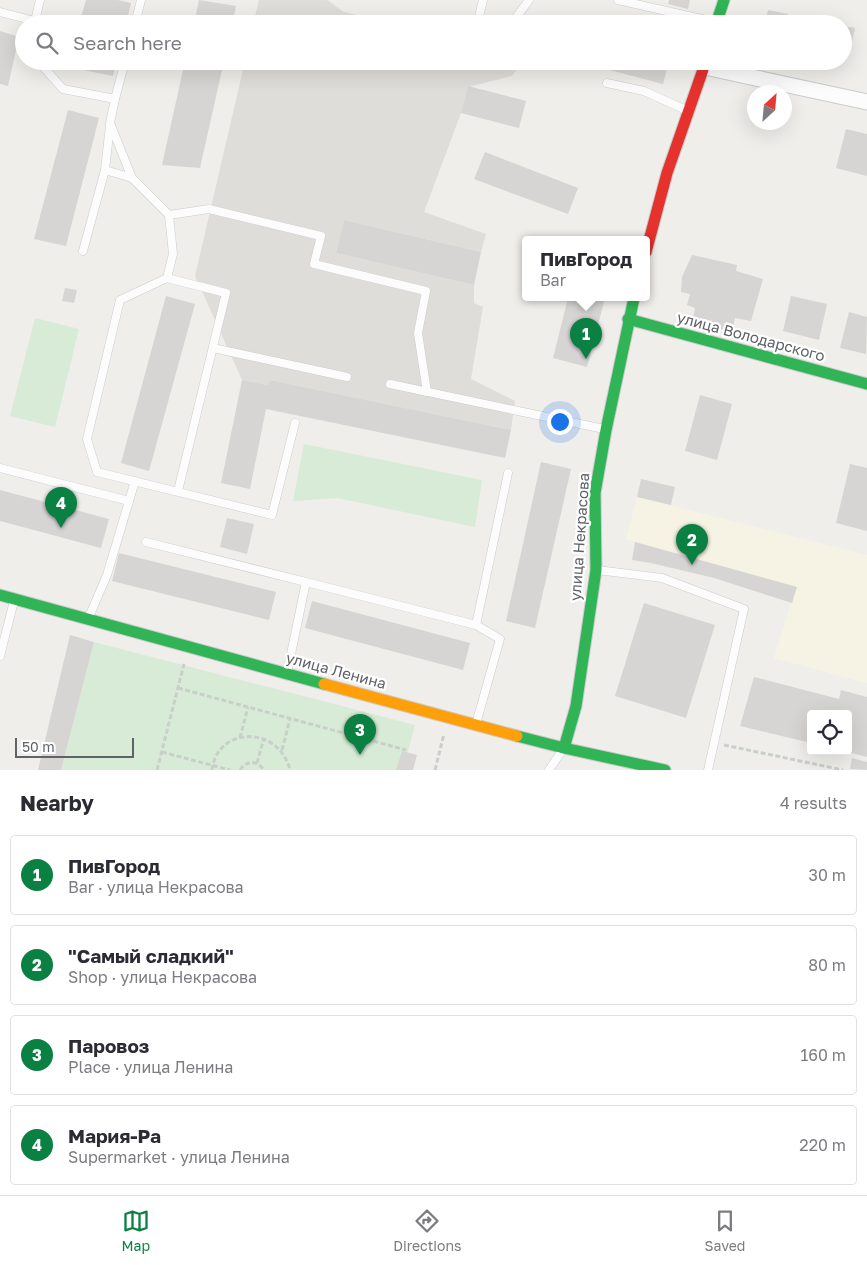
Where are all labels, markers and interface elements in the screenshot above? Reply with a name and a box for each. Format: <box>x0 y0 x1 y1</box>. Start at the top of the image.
search box <box>15 15 852 70</box>
icon: search <box>33 29 61 57</box>
text: Search here <box>73 31 182 54</box>
north arrow <box>747 85 792 130</box>
popup <box>522 236 650 301</box>
text: ПивГород <box>540 247 632 270</box>
text: Bar <box>540 270 566 290</box>
street label: улица Володарского <box>675 308 827 364</box>
pin: 1 <box>570 318 602 359</box>
your location <box>547 409 573 435</box>
street label: улица Некрасова <box>566 472 592 602</box>
pin: 4 <box>45 487 77 528</box>
pin: 2 <box>676 524 708 565</box>
street label: улица Ленина <box>284 648 388 692</box>
map controls <box>807 710 852 755</box>
button: locate <box>807 710 852 755</box>
pin: 3 <box>344 714 376 755</box>
scale bar <box>15 735 134 758</box>
text: 50 m <box>22 738 55 755</box>
text: Nearby <box>20 790 94 816</box>
text: 4 results <box>780 793 847 813</box>
text: ПивГород <box>68 854 160 877</box>
text: 1 <box>33 865 41 885</box>
text: 30 m <box>809 865 846 885</box>
text: Bar · улица Некрасова <box>68 877 244 897</box>
text: "Самый сладкий" <box>68 944 234 967</box>
text: 2 <box>32 955 42 975</box>
text: 80 m <box>808 955 846 975</box>
text: Shop · улица Некрасова <box>68 967 257 987</box>
text: Паровоз <box>68 1034 149 1057</box>
text: 3 <box>32 1045 42 1065</box>
text: 160 m <box>800 1045 846 1065</box>
text: Place · улица Ленина <box>68 1057 233 1077</box>
text: Мария-Ра <box>68 1124 161 1147</box>
text: 4 <box>32 1135 42 1155</box>
text: 220 m <box>799 1135 846 1155</box>
text: Supermarket · улица Ленина <box>68 1147 290 1167</box>
tab: Map <box>122 1207 150 1254</box>
tab: Directions <box>393 1207 462 1254</box>
tab: Saved <box>705 1207 745 1254</box>

